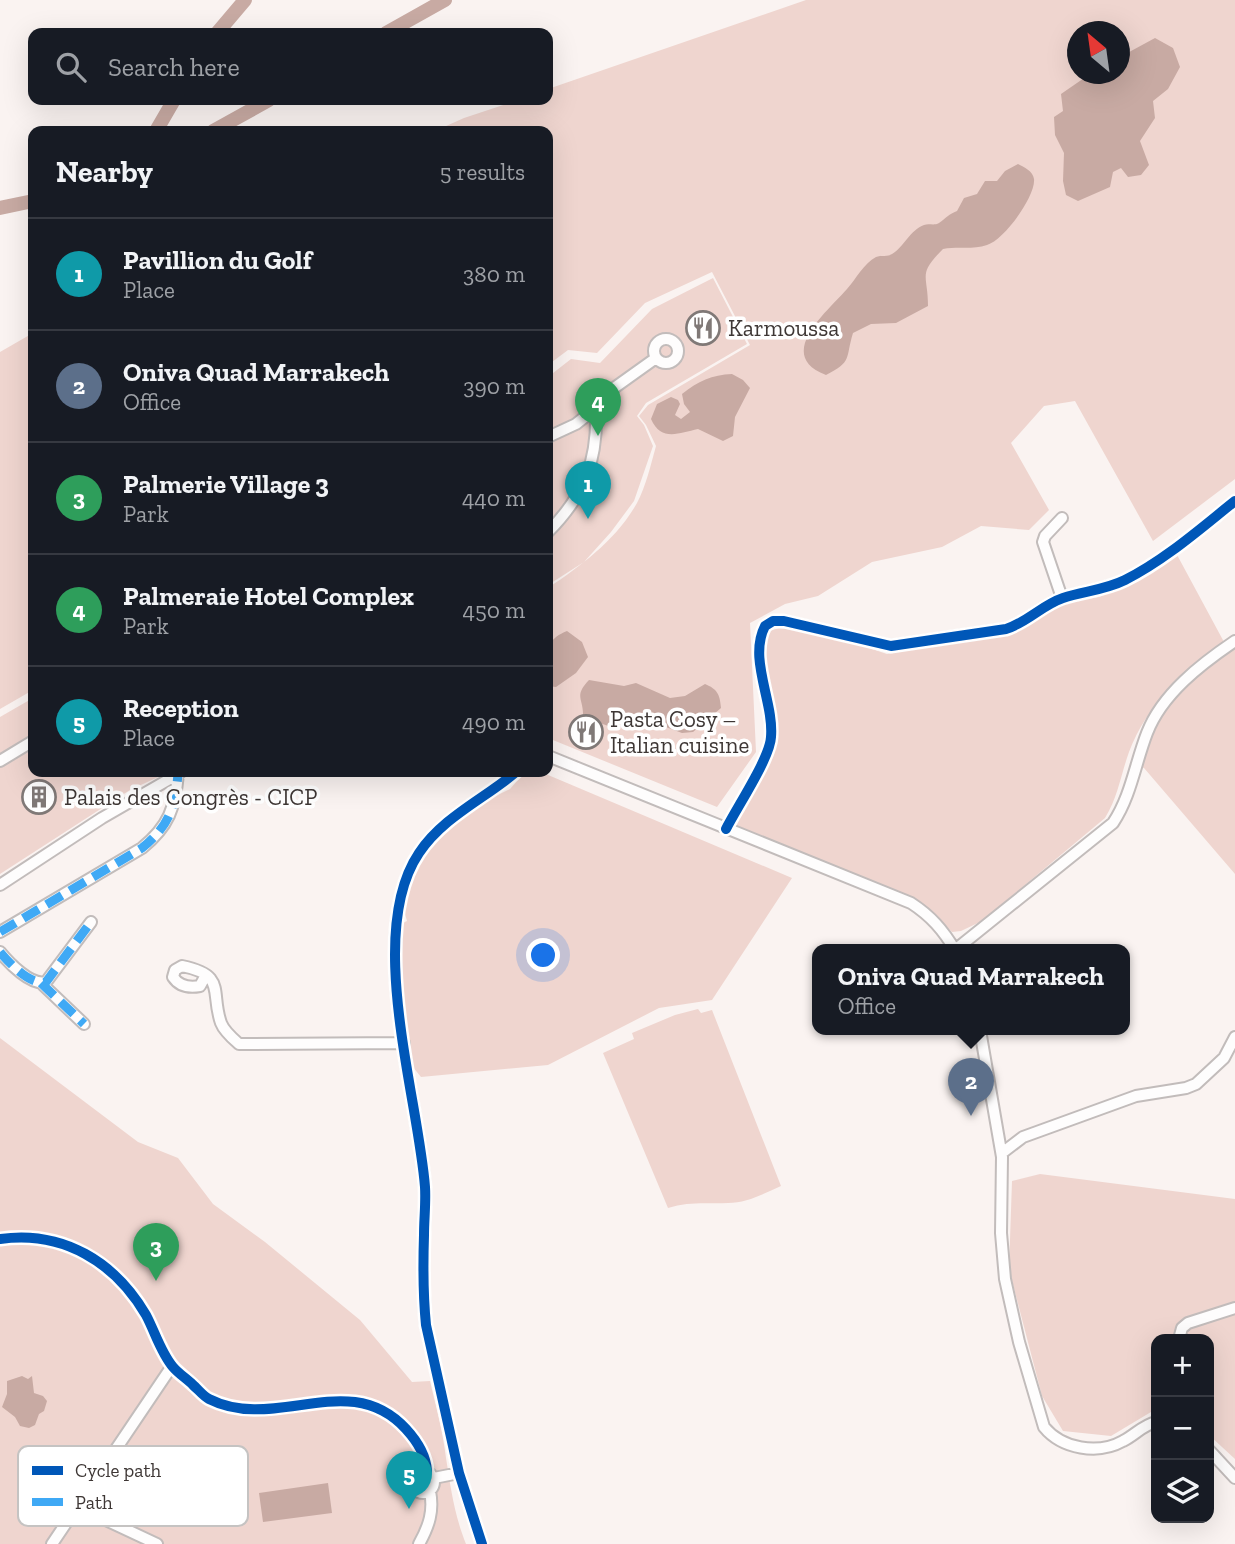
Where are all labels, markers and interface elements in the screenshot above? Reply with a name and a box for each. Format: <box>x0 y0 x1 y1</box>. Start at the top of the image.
north arrow <box>1067 21 1130 84</box>
search box <box>28 28 553 105</box>
icon: search <box>52 48 90 86</box>
text: Search here <box>108 51 240 83</box>
text: Nearby <box>56 154 153 190</box>
text: 5 results <box>440 158 525 186</box>
text: Pavillion du Golf <box>123 244 312 276</box>
text: 1 <box>74 260 84 288</box>
text: 380 m <box>463 260 525 288</box>
text: Place <box>123 276 175 304</box>
restaurant icon: Karmoussa <box>684 309 722 347</box>
place label: Karmoussa <box>728 314 839 342</box>
text: Oniva Quad Marrakech <box>123 356 389 388</box>
text: 2 <box>73 372 85 400</box>
text: 390 m <box>463 372 525 400</box>
pin: 4 <box>575 378 621 436</box>
text: Office <box>123 388 181 416</box>
pin: 1 <box>565 461 611 519</box>
text: Palmerie Village 3 <box>123 468 329 500</box>
text: 3 <box>73 484 85 512</box>
text: 440 m <box>462 484 525 512</box>
text: Park <box>123 500 169 528</box>
text: Palmeraie Hotel Complex <box>123 580 414 612</box>
text: 4 <box>72 596 86 624</box>
text: 450 m <box>463 596 525 624</box>
text: Park <box>123 612 169 640</box>
text: Reception <box>123 692 239 724</box>
place label: Pasta Cosy – Italian cuisine <box>610 705 749 759</box>
text: 5 <box>73 708 85 736</box>
text: 490 m <box>462 708 525 736</box>
restaurant icon: Pasta Cosy – Italian cuisine <box>567 713 605 751</box>
text: Place <box>123 724 175 752</box>
building icon: Palais des Congrès - CICP <box>20 778 58 816</box>
place label: Palais des Congrès - CICP <box>64 783 317 811</box>
your location <box>526 938 560 972</box>
popup <box>812 944 1130 1035</box>
text: Oniva Quad Marrakech <box>838 960 1104 992</box>
text: Office <box>838 992 896 1020</box>
pin: 2 <box>948 1058 994 1116</box>
pin: 3 <box>133 1223 179 1281</box>
map controls <box>1151 1334 1214 1523</box>
button: + <box>1151 1334 1214 1397</box>
button: − <box>1151 1397 1214 1460</box>
legend <box>18 1446 248 1526</box>
pin: 5 <box>386 1451 432 1509</box>
text: Cycle path <box>75 1459 161 1482</box>
button: layers <box>1151 1460 1214 1523</box>
text: Path <box>75 1491 113 1514</box>

